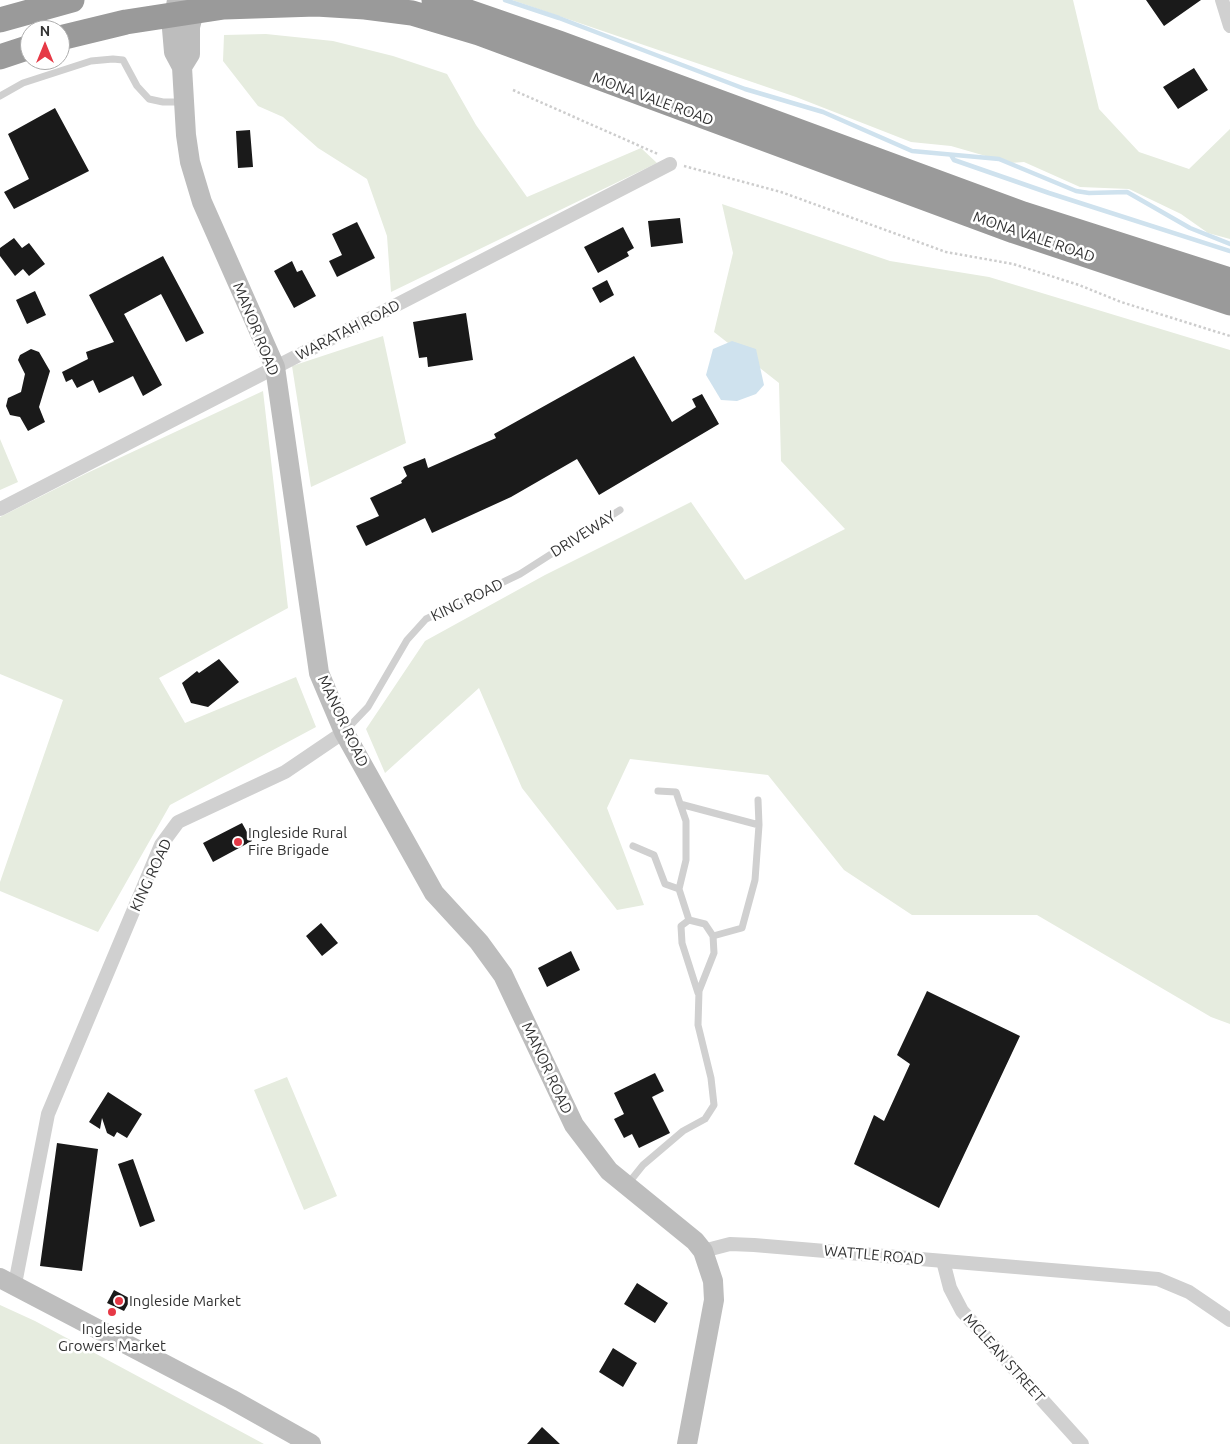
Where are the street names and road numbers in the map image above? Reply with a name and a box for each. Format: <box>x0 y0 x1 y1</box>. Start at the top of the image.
street label: MONA VALE ROAD <box>590 69 716 129</box>
street label: MONA VALE ROAD <box>971 208 1097 266</box>
street label: MANOR ROAD <box>229 280 283 378</box>
street label: WARATAH ROAD <box>293 296 403 364</box>
street label: DRIVEWAY <box>547 507 619 561</box>
street label: KING ROAD <box>428 575 506 625</box>
street label: MANOR ROAD <box>314 672 372 770</box>
street label: KING ROAD <box>126 836 176 914</box>
street label: MANOR ROAD <box>518 1019 576 1117</box>
street label: WATTLE ROAD <box>823 1242 925 1268</box>
street label: MCLEAN STREET <box>959 1310 1049 1406</box>

